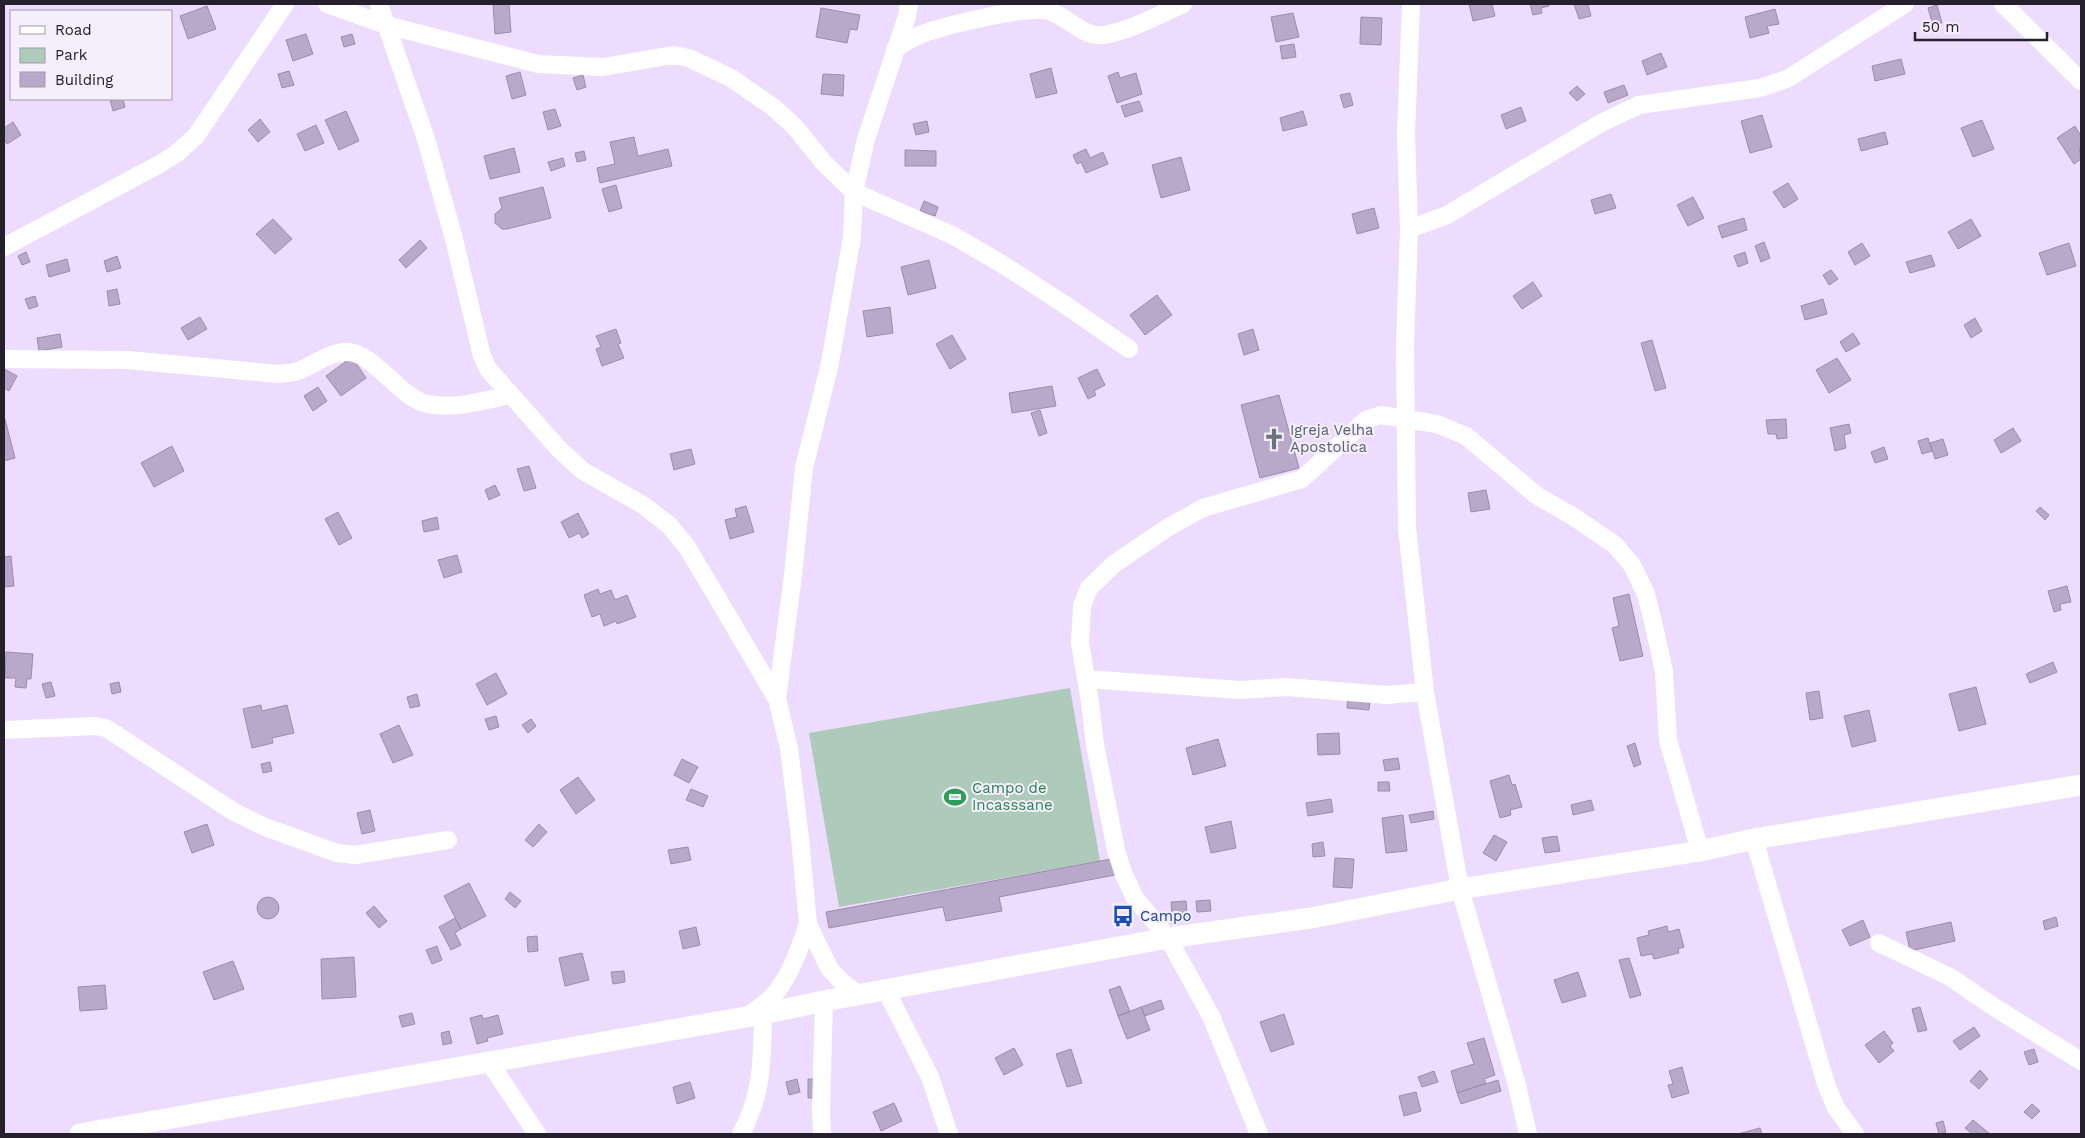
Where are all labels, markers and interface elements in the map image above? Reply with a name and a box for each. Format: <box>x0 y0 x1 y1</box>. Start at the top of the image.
legend <box>10 10 172 100</box>
scale bar <box>1915 10 2048 42</box>
text: 50 m <box>1922 18 1959 36</box>
text: Road <box>55 21 92 39</box>
text: Park <box>55 46 88 64</box>
text: Building <box>55 71 113 89</box>
place label: Igreja Velha Apostolica <box>1290 421 1374 456</box>
church icon: Igreja Velha Apostolica <box>1261 426 1287 452</box>
place label: Campo de Incasssane <box>972 779 1053 814</box>
sports icon: Campo de Incasssane <box>942 784 968 810</box>
bus stop icon: Campo <box>1110 903 1136 929</box>
place label: Campo <box>1140 907 1191 925</box>

